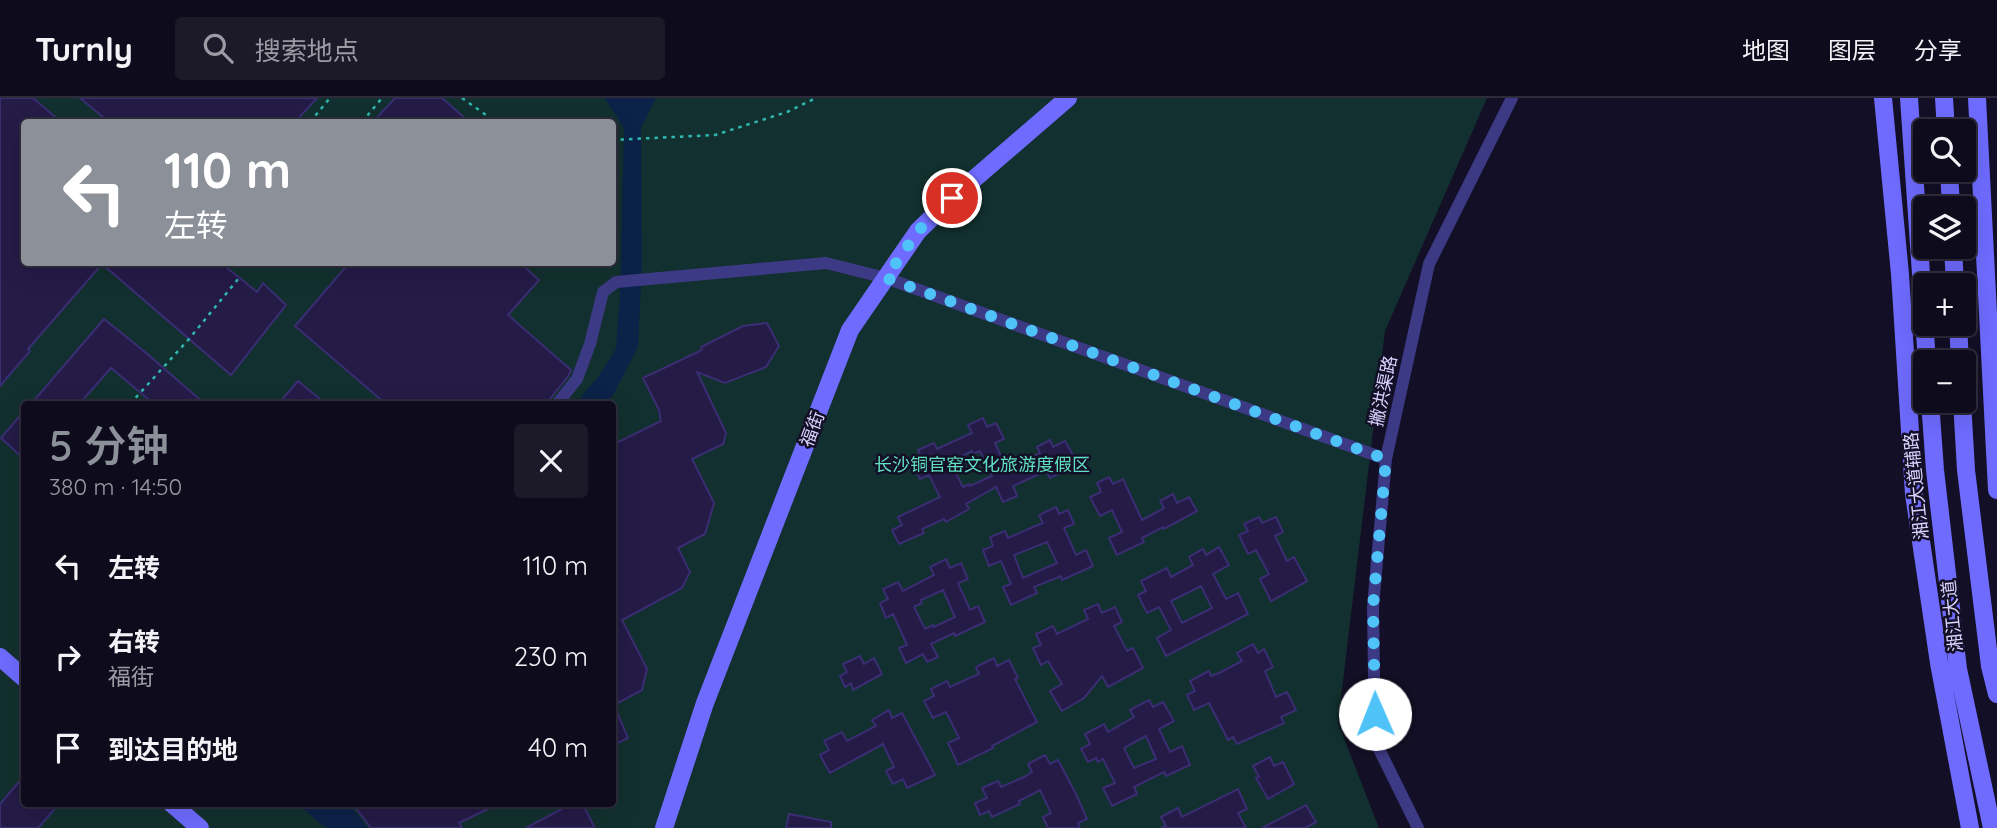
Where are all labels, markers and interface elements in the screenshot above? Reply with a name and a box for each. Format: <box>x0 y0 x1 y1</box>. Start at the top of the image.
search box <box>175 17 665 80</box>
text: Turnly <box>35 28 133 69</box>
icon: search <box>199 29 237 67</box>
text: 搜索地点 <box>255 34 359 67</box>
text: 地图 <box>1742 35 1790 65</box>
text: 图层 <box>1828 35 1876 65</box>
text: 分享 <box>1914 35 1962 65</box>
map controls <box>1913 119 1976 413</box>
button: search <box>1913 119 1976 182</box>
text: 110 m <box>164 139 291 200</box>
icon: left <box>49 147 140 238</box>
pin <box>922 168 982 228</box>
icon: arrive <box>933 179 971 217</box>
button: layers <box>1913 196 1976 259</box>
text: 左转 <box>164 205 228 245</box>
button: + <box>1913 273 1976 336</box>
button: − <box>1913 350 1976 413</box>
street label: 撇洪渠路 <box>1364 353 1402 429</box>
street label: 福街 <box>795 408 829 450</box>
text: 5 分钟 <box>49 419 168 472</box>
button: close <box>514 424 588 498</box>
street label: 湘江大道辅路 <box>1899 431 1933 541</box>
park label: 长沙铜官窑文化旅游度假区 <box>874 453 1090 476</box>
text: 380 m · 14:50 <box>49 472 182 501</box>
icon: left <box>49 547 87 585</box>
text: 110 m <box>522 549 588 582</box>
text: 左转 <box>108 551 160 584</box>
street label: 湘江大道 <box>1937 579 1967 653</box>
text: 右转 <box>108 625 160 658</box>
icon: right <box>49 638 87 676</box>
text: 230 m <box>514 640 588 673</box>
text: 福街 <box>108 662 154 691</box>
position arrow <box>1338 677 1412 751</box>
icon: arrive <box>49 729 87 767</box>
text: 40 m <box>528 731 588 764</box>
text: 到达目的地 <box>108 733 238 766</box>

